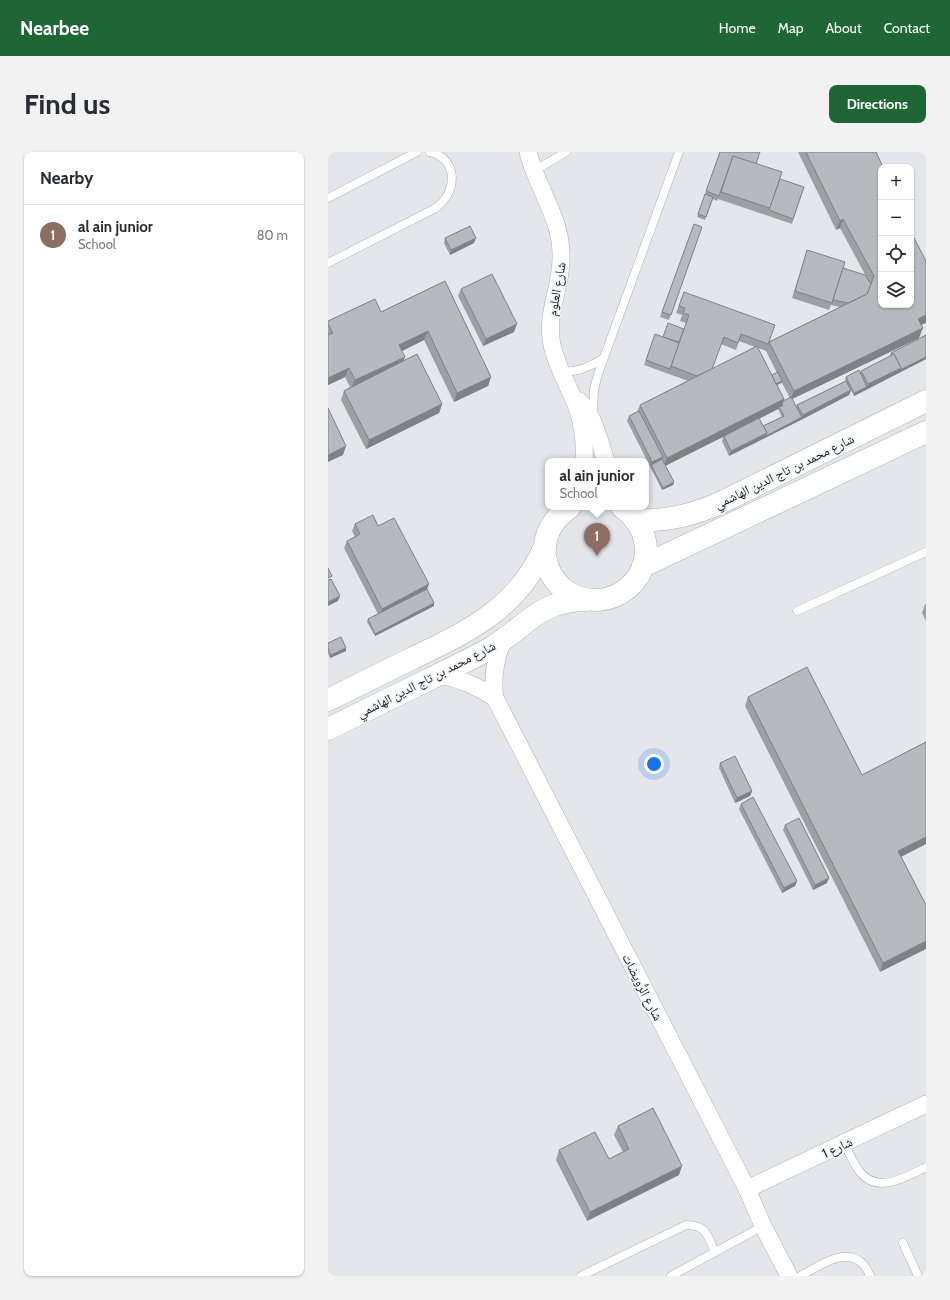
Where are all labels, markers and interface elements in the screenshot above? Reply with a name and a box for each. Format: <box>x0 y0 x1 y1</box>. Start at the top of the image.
text: Nearbee <box>20 17 89 40</box>
text: Home <box>719 19 756 37</box>
text: Map <box>778 19 803 37</box>
text: About <box>825 19 862 37</box>
text: Contact <box>884 19 930 37</box>
button: Directions <box>829 85 926 123</box>
text: Find us <box>24 87 110 121</box>
map controls <box>878 164 914 308</box>
button: + <box>878 164 914 200</box>
text: Nearby <box>40 168 93 188</box>
button: − <box>878 200 914 236</box>
text: al ain junior <box>78 218 153 236</box>
text: 1 <box>51 227 55 243</box>
text: 80 m <box>257 227 288 243</box>
text: School <box>78 236 116 252</box>
button: locate <box>878 236 914 272</box>
street label: شارع العلوم <box>543 261 571 318</box>
button: layers <box>878 272 914 308</box>
street label: شارع محمد بن تاج الدين الهاشمي <box>711 430 858 515</box>
popup <box>545 458 649 510</box>
text: al ain junior <box>560 467 634 485</box>
text: School <box>560 485 598 501</box>
pin: 1 <box>584 523 610 556</box>
street label: شارع محمد بن تاج الدين الهاشمي <box>354 637 500 724</box>
your location <box>644 754 664 774</box>
street label: شارع الرُّويضات <box>618 951 667 1024</box>
street label: شارع 1 <box>819 1133 856 1163</box>

